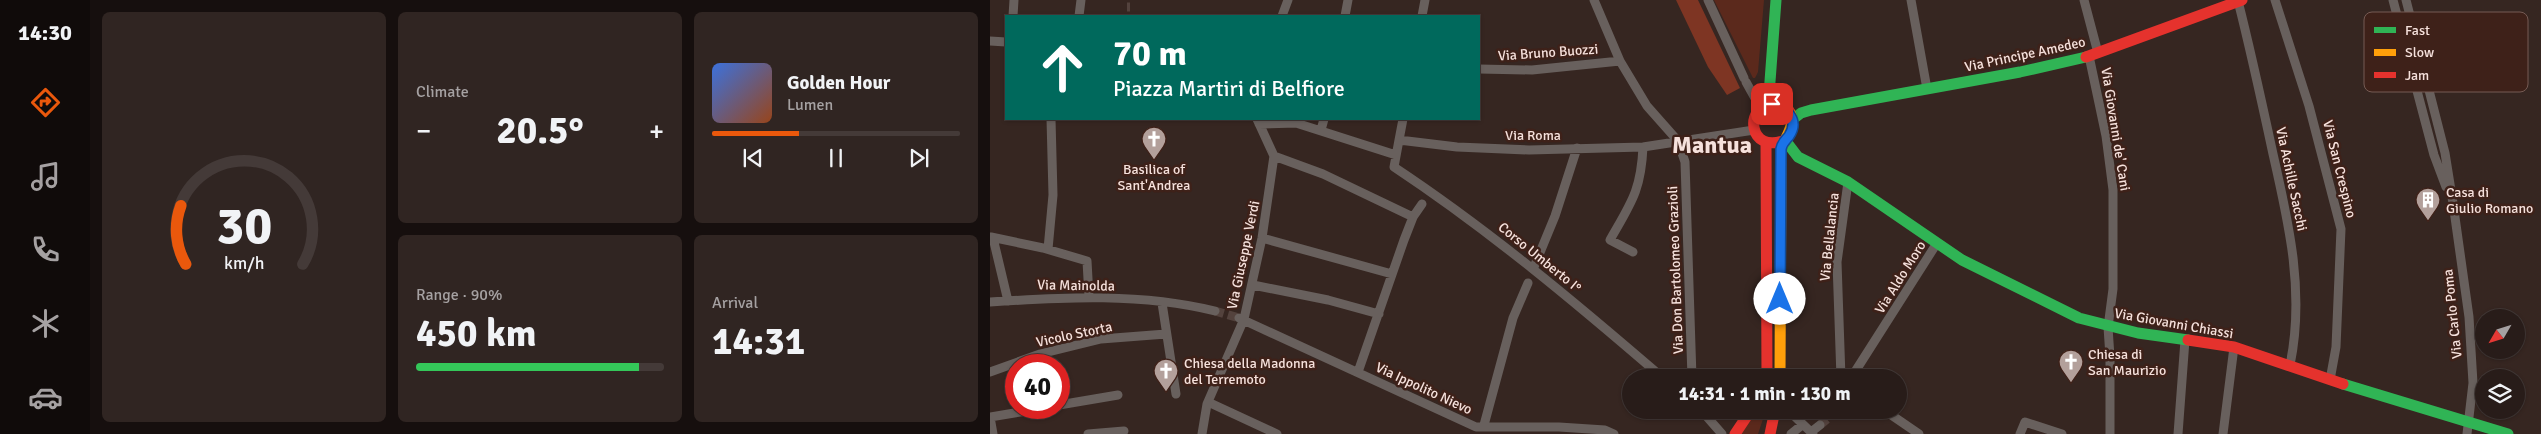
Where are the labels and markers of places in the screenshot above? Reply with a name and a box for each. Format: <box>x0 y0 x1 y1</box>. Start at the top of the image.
pin <box>1751 83 1793 125</box>
church icon: Basilica of Sant'Andrea <box>1141 126 1167 160</box>
place label: Basilica of Sant'Andrea <box>1118 161 1190 194</box>
place label: Casa di Giulio Romano <box>2446 184 2533 217</box>
building icon: Casa di Giulio Romano <box>2415 187 2441 221</box>
place label: Chiesa di San Maurizio <box>2088 346 2166 379</box>
church icon: Chiesa di San Maurizio <box>2058 349 2084 383</box>
place label: Chiesa della Madonna del Terremoto <box>1184 355 1315 388</box>
church icon: Chiesa della Madonna del Terremoto <box>1153 358 1179 392</box>

